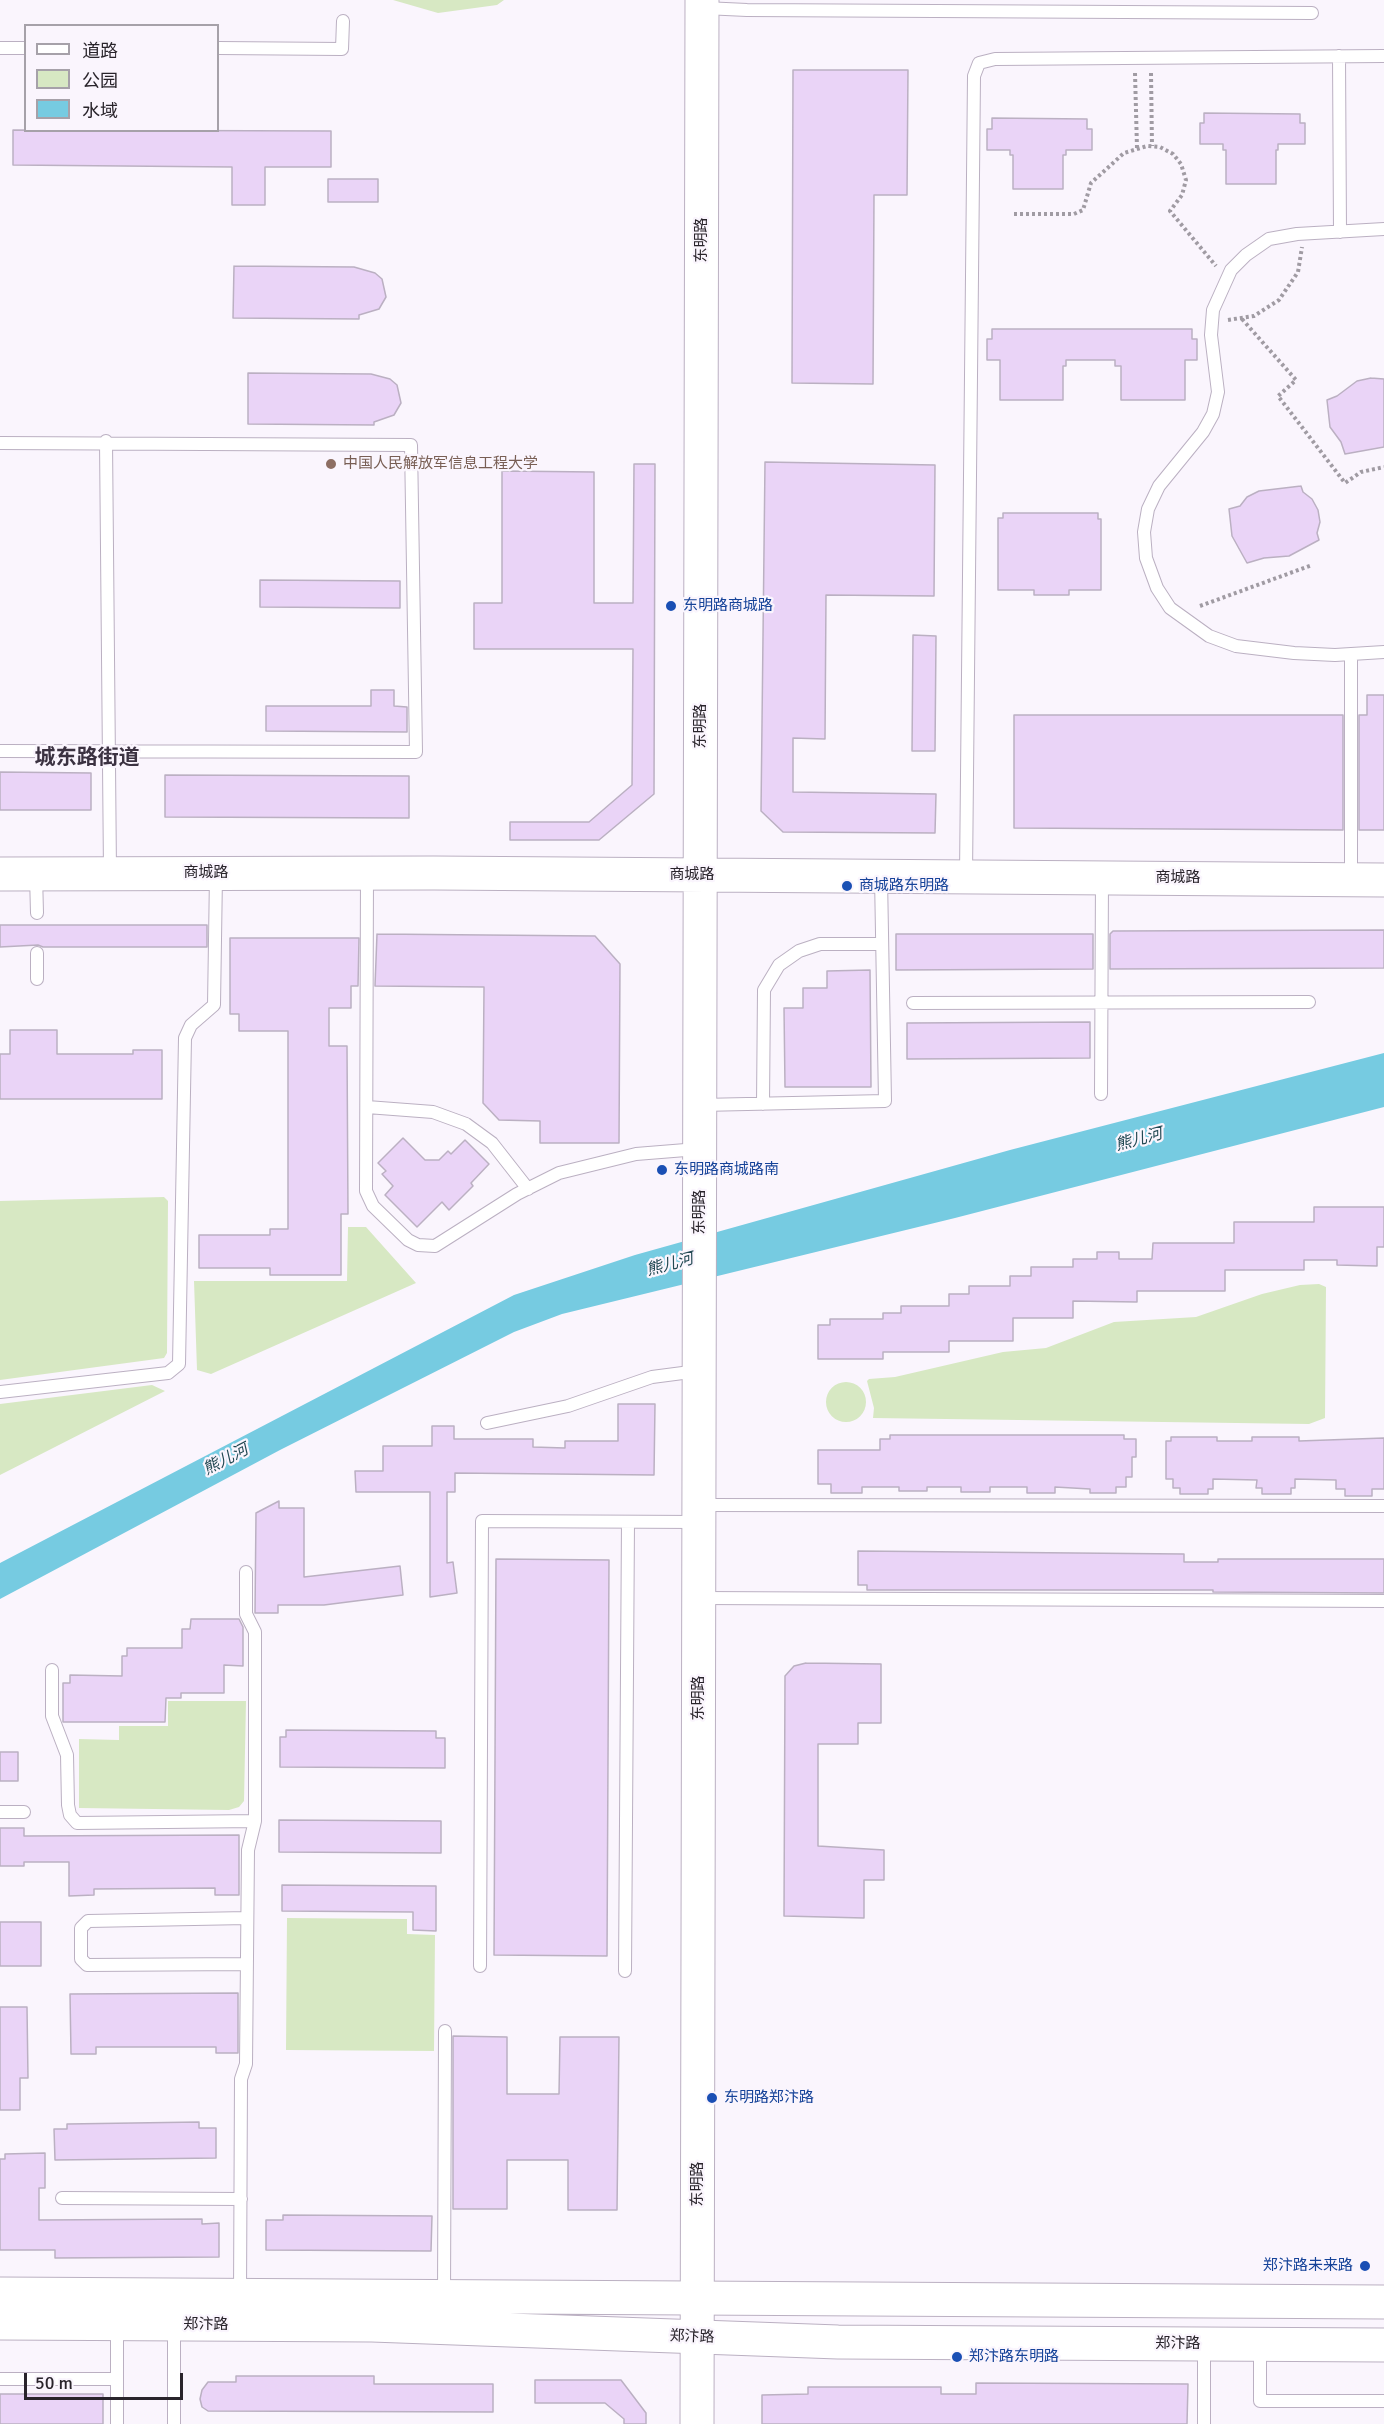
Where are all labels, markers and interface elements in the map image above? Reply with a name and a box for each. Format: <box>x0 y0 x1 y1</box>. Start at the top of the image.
legend <box>24 24 219 132</box>
text: 道路 <box>82 40 118 62</box>
text: 公园 <box>82 70 118 92</box>
text: 水域 <box>82 100 118 122</box>
street label: 东明路 <box>693 218 711 262</box>
place label: 中国人民解放军信息工程大学 <box>343 455 538 473</box>
marker: 中国人民解放军信息工程大学 <box>324 457 338 471</box>
place label: 东明路商城路 <box>683 597 773 615</box>
marker: 东明路商城路 <box>664 599 678 613</box>
street label: 东明路 <box>692 704 710 748</box>
district label: 城东路街道 <box>35 745 139 771</box>
street label: 商城路 <box>184 864 228 882</box>
street label: 商城路 <box>670 866 714 884</box>
street label: 商城路 <box>1156 869 1200 887</box>
place label: 商城路东明路 <box>859 877 949 895</box>
marker: 商城路东明路 <box>840 879 854 893</box>
water label: 熊儿河 <box>1113 1125 1165 1155</box>
place label: 东明路商城路南 <box>674 1161 779 1179</box>
marker: 东明路商城路南 <box>655 1163 669 1177</box>
street label: 东明路 <box>691 1190 709 1234</box>
water label: 熊儿河 <box>644 1250 696 1280</box>
water label: 熊儿河 <box>200 1441 252 1479</box>
street label: 东明路 <box>690 1676 708 1720</box>
place label: 东明路郑汴路 <box>724 2089 814 2107</box>
marker: 东明路郑汴路 <box>705 2091 719 2105</box>
street label: 东明路 <box>689 2162 707 2206</box>
place label: 郑汴路未来路 <box>1263 2257 1353 2275</box>
marker: 郑汴路未来路 <box>1358 2259 1372 2273</box>
street label: 郑汴路 <box>184 2316 228 2334</box>
street label: 郑汴路 <box>669 2327 715 2347</box>
street label: 郑汴路 <box>1156 2335 1200 2353</box>
place label: 郑汴路东明路 <box>969 2348 1059 2366</box>
marker: 郑汴路东明路 <box>950 2350 964 2364</box>
scale bar <box>27 2361 186 2399</box>
text: 50 m <box>35 2372 73 2394</box>

